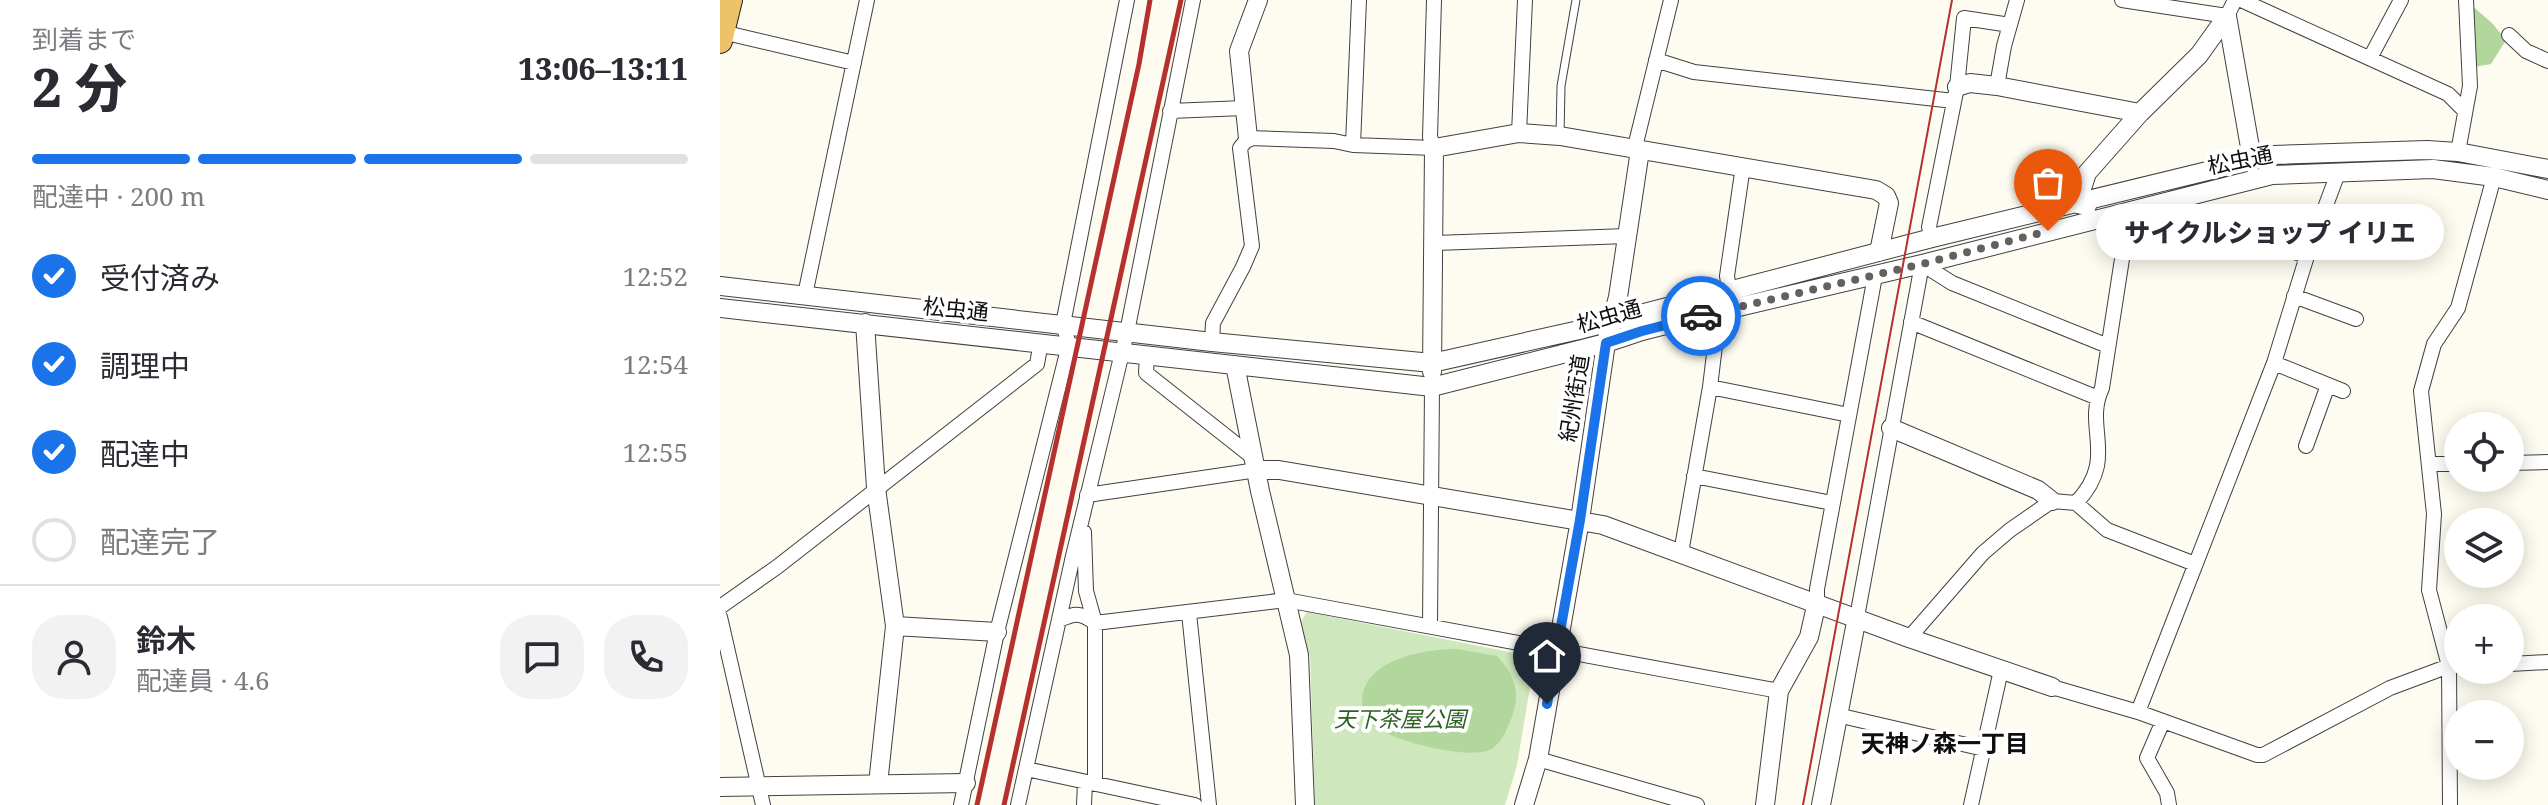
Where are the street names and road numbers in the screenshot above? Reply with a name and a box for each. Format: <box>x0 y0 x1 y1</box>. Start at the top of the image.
street label: 松虫通 <box>2205 138 2275 180</box>
street label: 松虫通 <box>922 290 990 326</box>
street label: 松虫通 <box>1573 292 1645 339</box>
street label: 紀州街道 <box>1551 352 1595 444</box>

